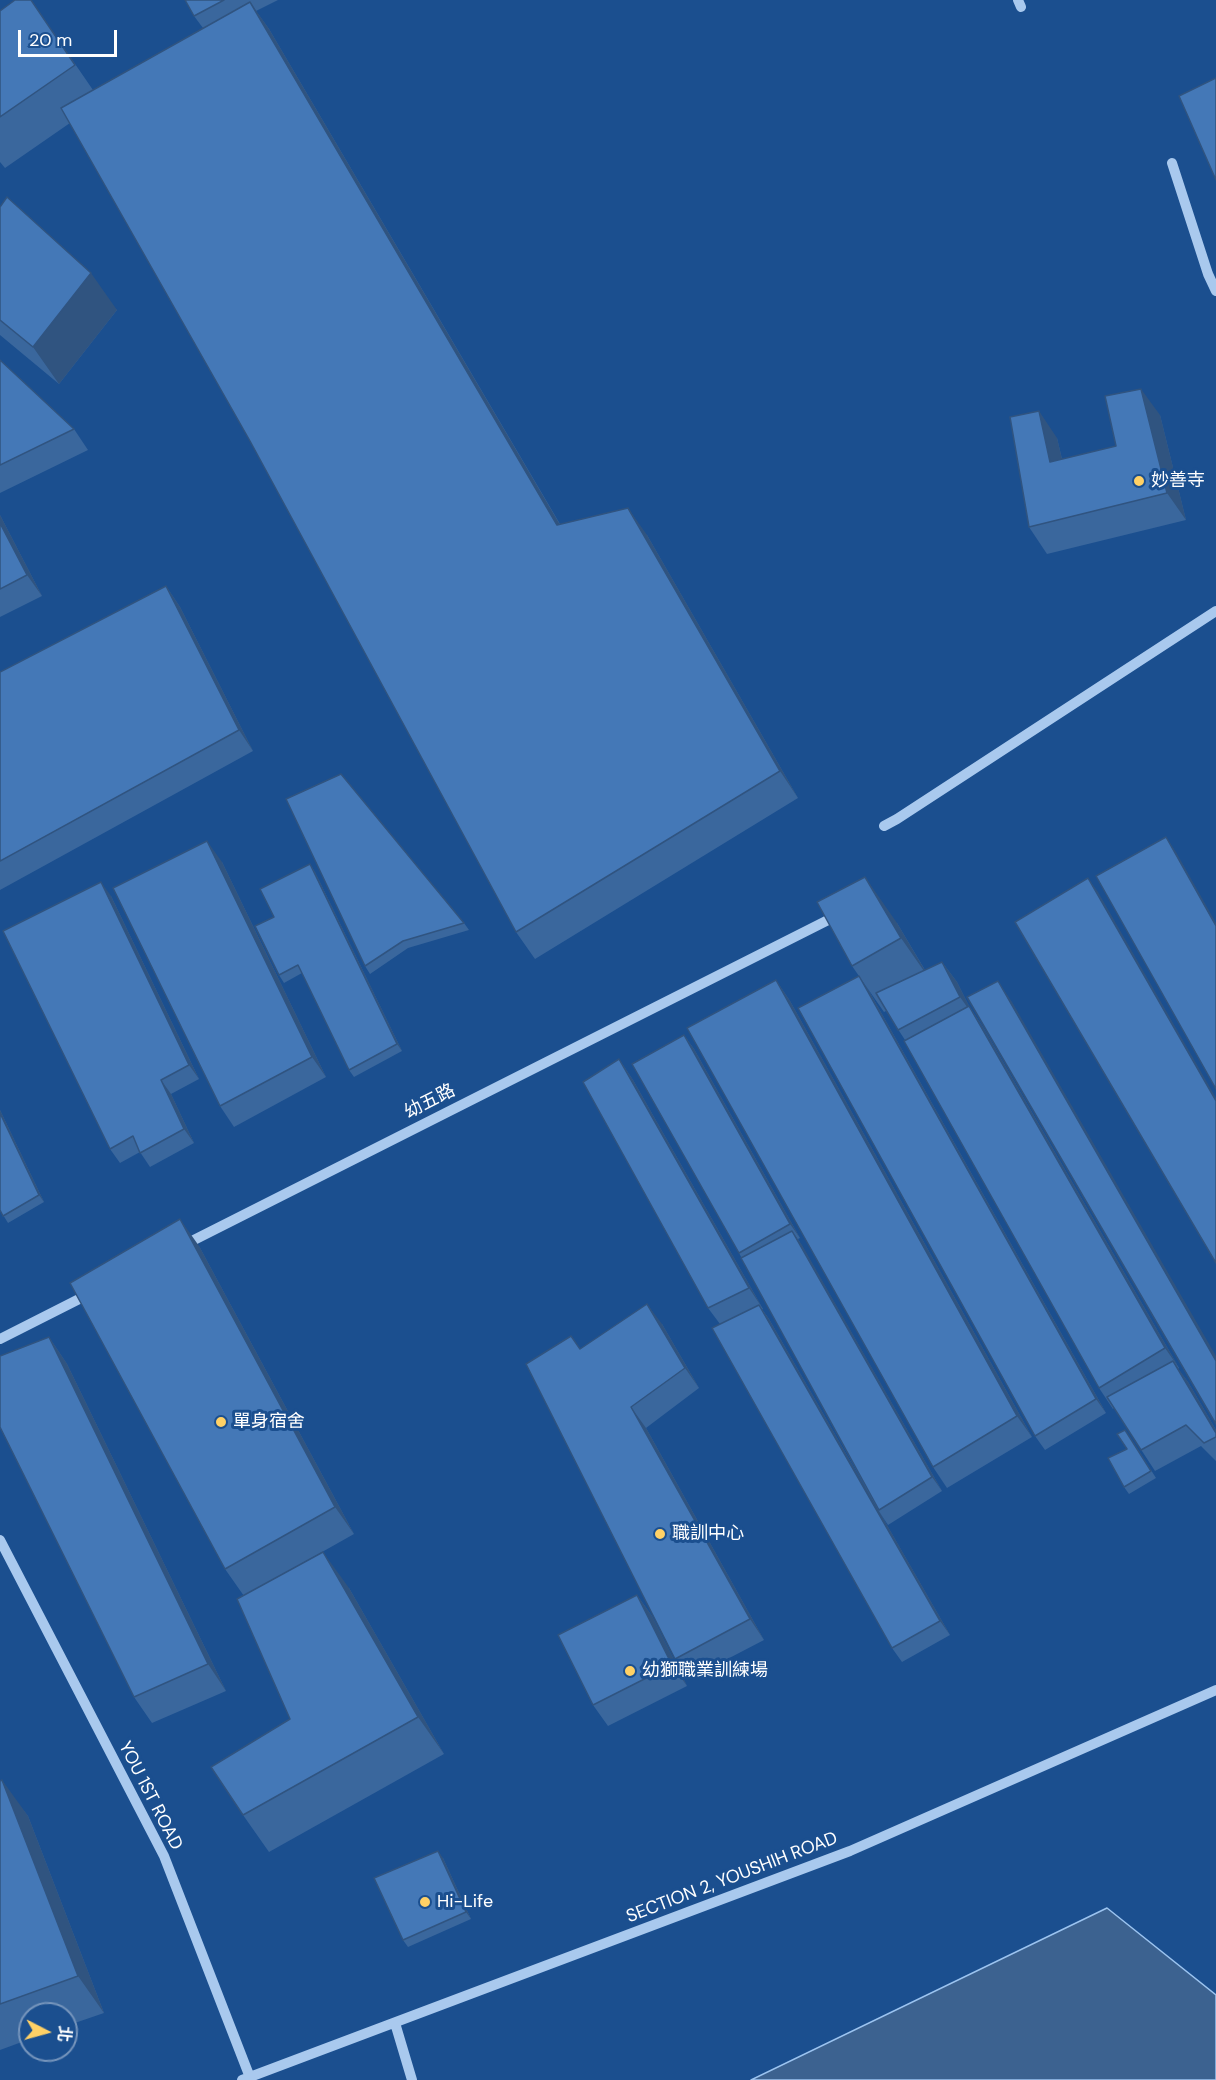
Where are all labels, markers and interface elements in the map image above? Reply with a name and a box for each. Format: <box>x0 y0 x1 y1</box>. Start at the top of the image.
scale bar <box>21 18 120 56</box>
text: 20 m <box>29 28 72 52</box>
place label: 妙善寺 <box>1151 470 1205 492</box>
marker: 妙善寺 <box>1132 474 1146 488</box>
street label: 幼五路 <box>401 1080 459 1124</box>
place label: 單身宿舍 <box>233 1411 305 1433</box>
marker: 單身宿舍 <box>214 1415 228 1429</box>
place label: 職訓中心 <box>672 1523 744 1545</box>
marker: 職訓中心 <box>653 1527 667 1541</box>
place label: 幼獅職業訓練場 <box>642 1660 768 1682</box>
marker: 幼獅職業訓練場 <box>623 1664 637 1678</box>
street label: YOU 1ST ROAD <box>113 1738 187 1854</box>
street label: SECTION 2, YOUSHIH ROAD <box>623 1828 841 1928</box>
place label: Hi-Life <box>437 1891 493 1913</box>
marker: Hi-Life <box>418 1895 432 1909</box>
north arrow <box>18 2002 78 2062</box>
text: 北 <box>53 2025 76 2043</box>

